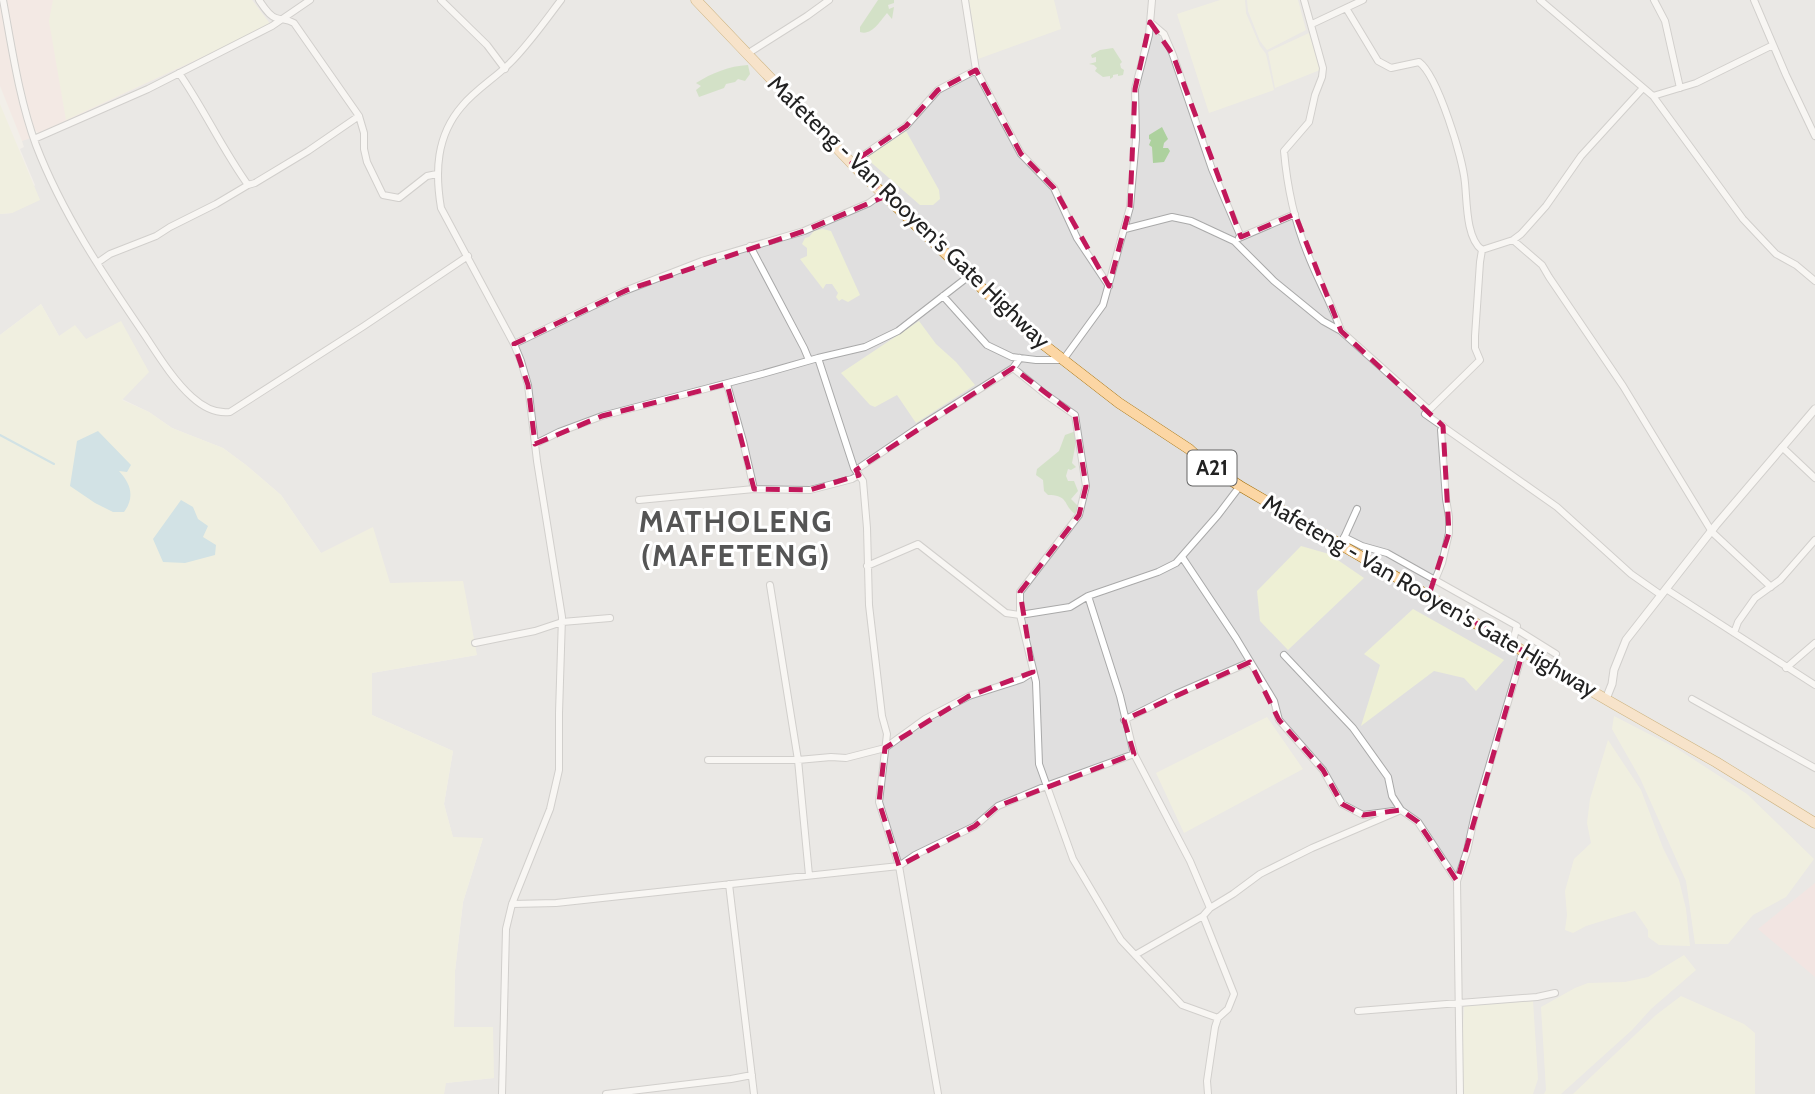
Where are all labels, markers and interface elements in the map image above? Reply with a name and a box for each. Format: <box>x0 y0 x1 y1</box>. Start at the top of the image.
street label: Mafeteng - Van Rooyen's Gate Highway <box>762 69 1056 355</box>
road number: A21 <box>1188 450 1236 486</box>
street label: Mafeteng - Van Rooyen's Gate Highway <box>1258 489 1602 704</box>
district label: MATHOLENG (MAFETENG) <box>639 503 833 574</box>

